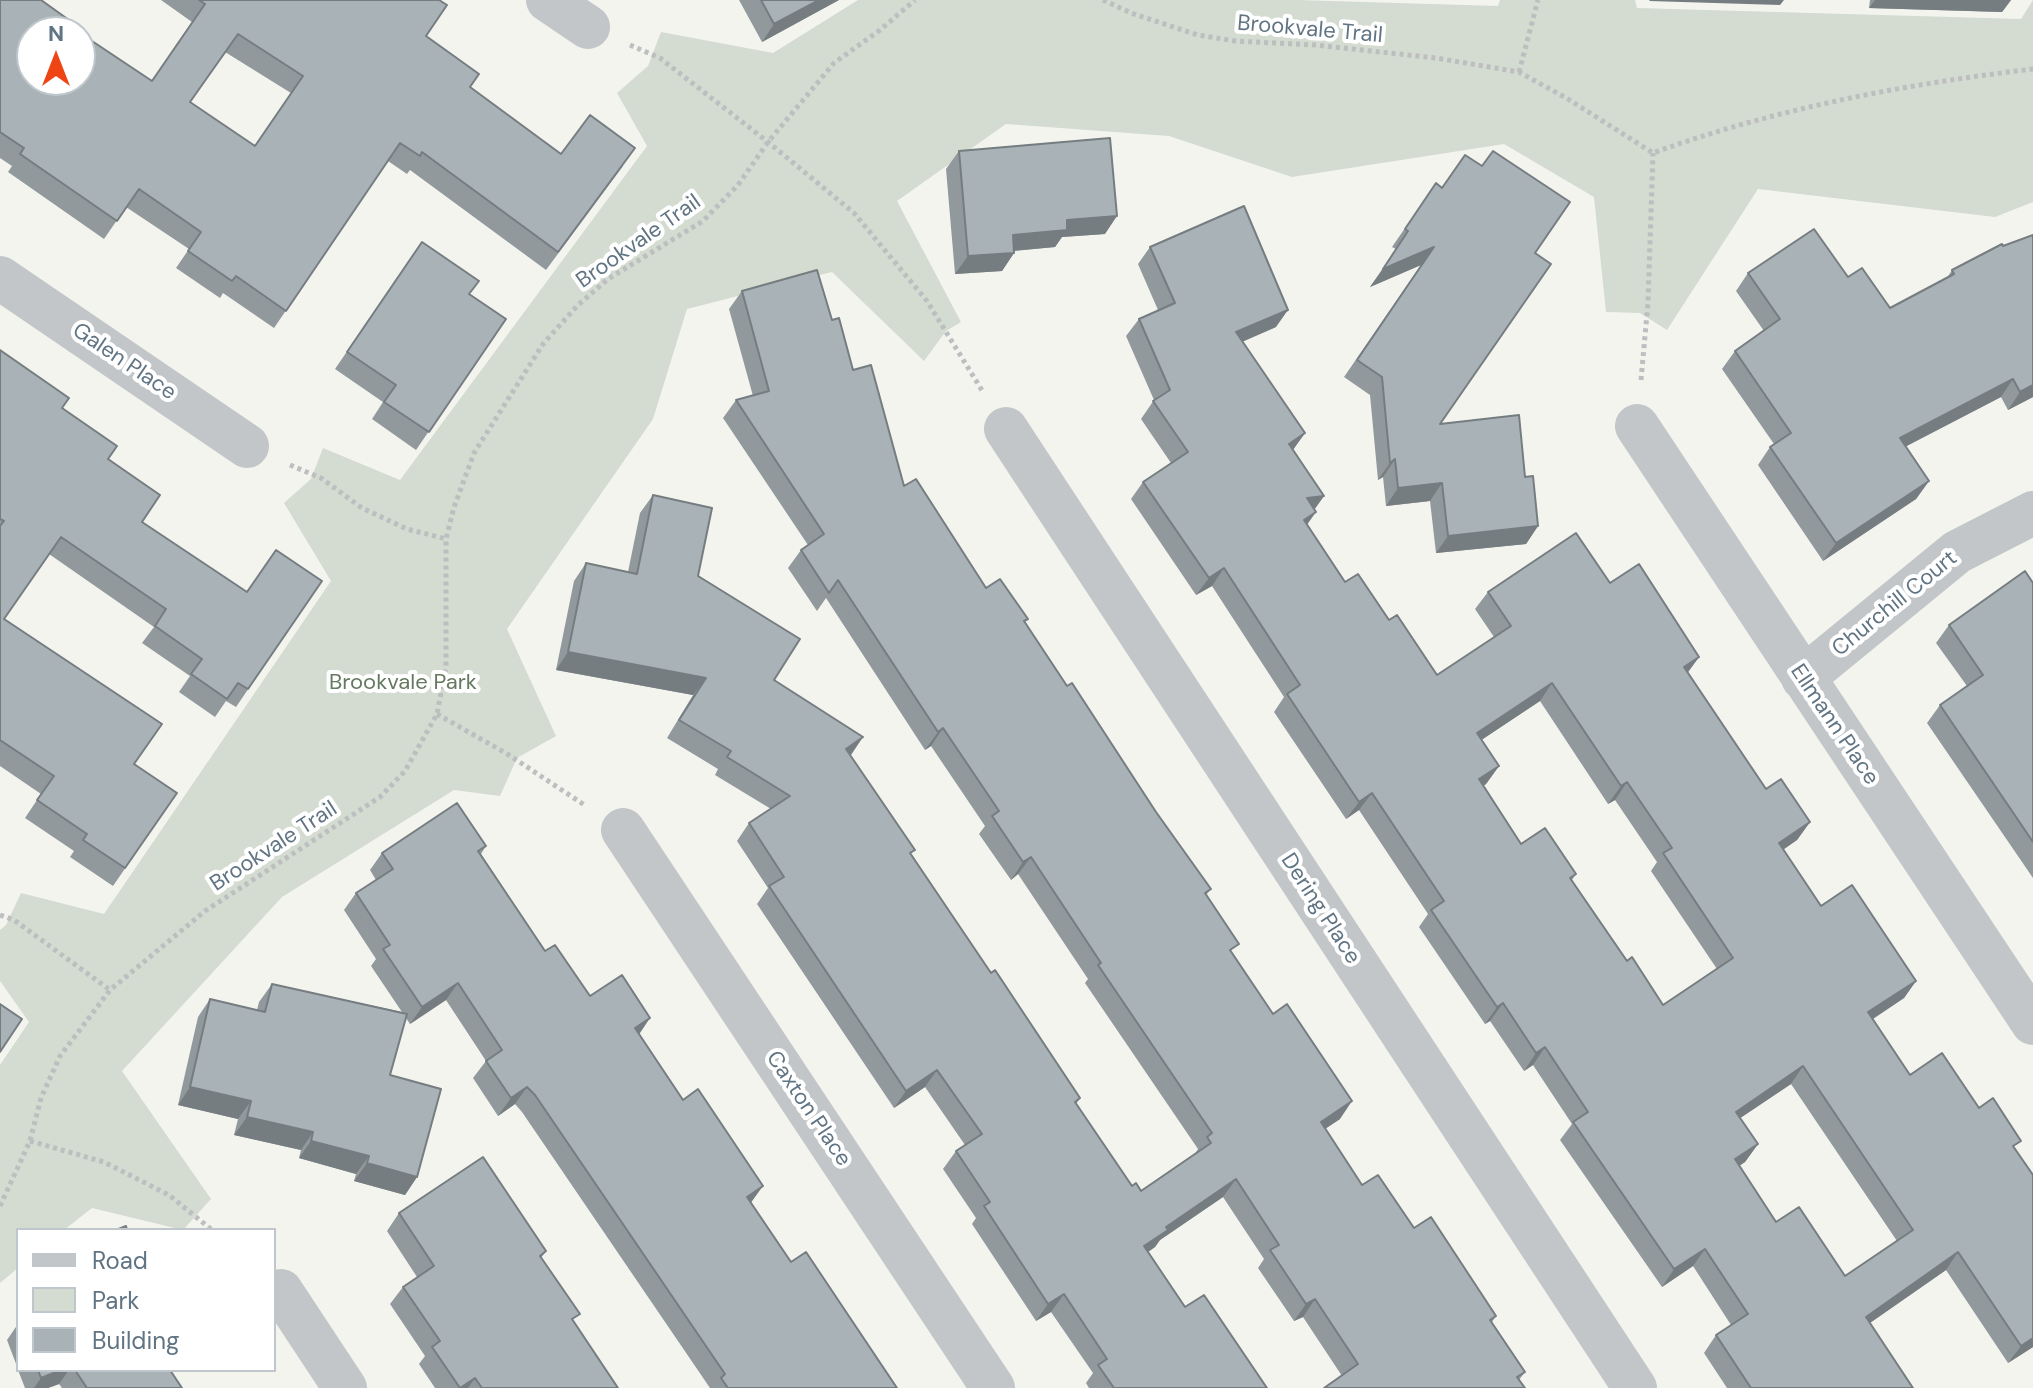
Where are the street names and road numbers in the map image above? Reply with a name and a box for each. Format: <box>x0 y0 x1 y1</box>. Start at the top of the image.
street label: Brookvale Trail <box>1236 10 1384 50</box>
street label: Brookvale Trail <box>572 189 706 295</box>
street label: Galen Place <box>67 318 181 406</box>
street label: Churchill Court <box>1827 546 1963 662</box>
street label: Ellmann Place <box>1784 660 1884 790</box>
street label: Brookvale Trail <box>206 796 342 898</box>
street label: Dering Place <box>1274 849 1366 969</box>
street label: Caxton Place <box>760 1046 856 1172</box>

